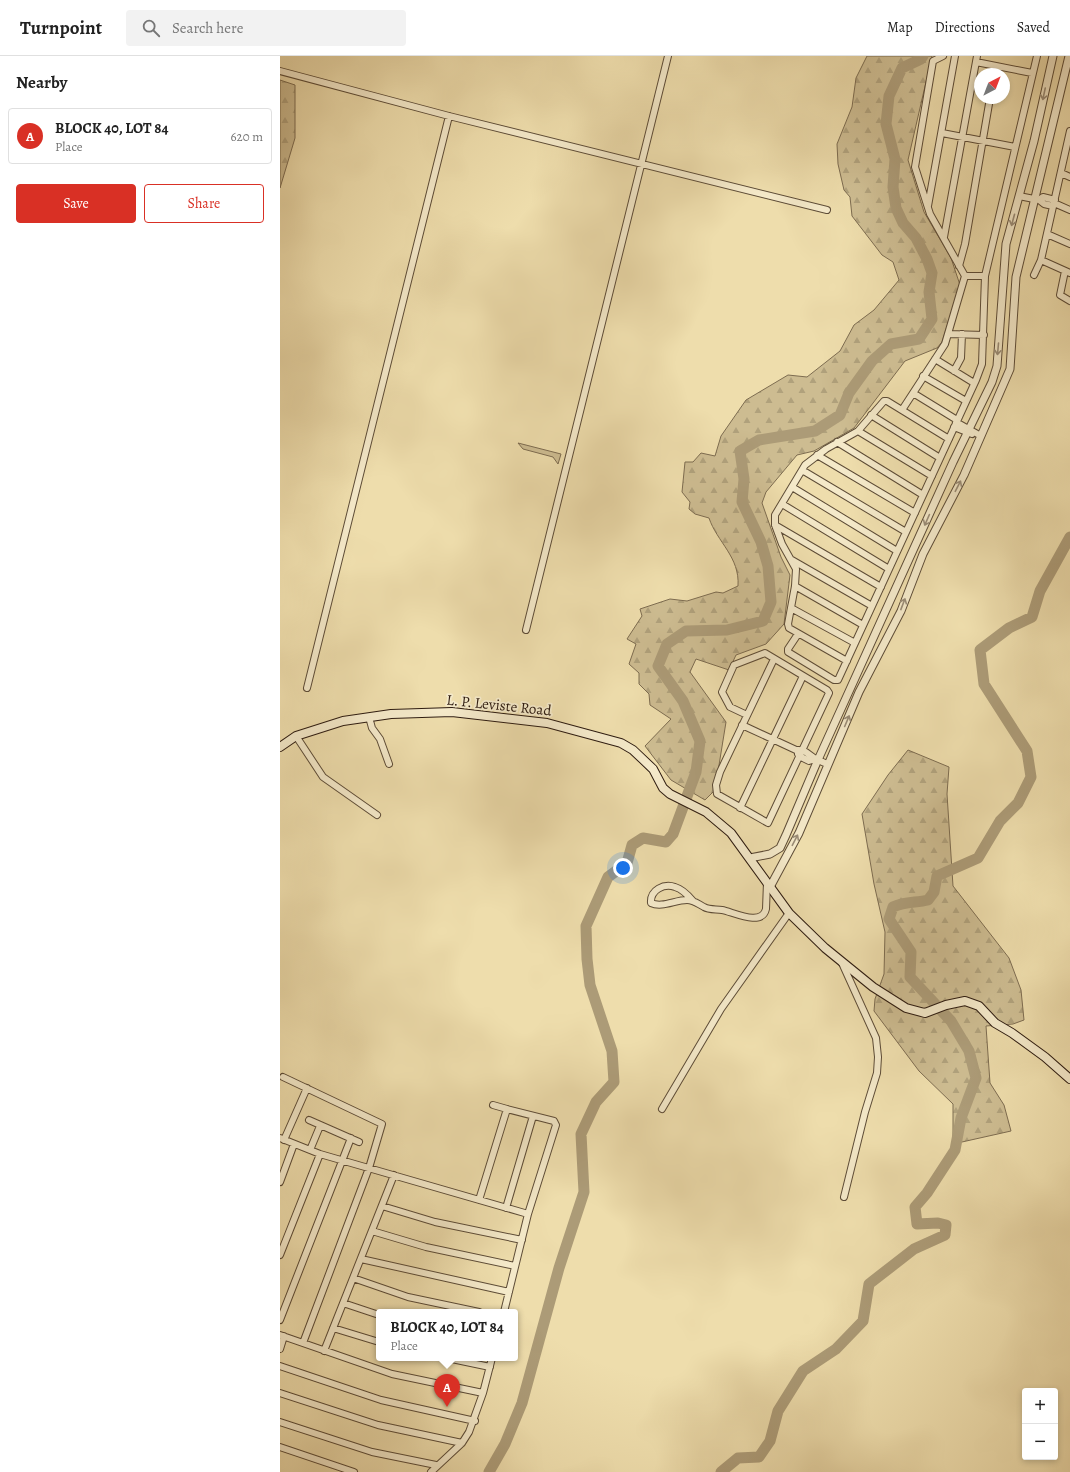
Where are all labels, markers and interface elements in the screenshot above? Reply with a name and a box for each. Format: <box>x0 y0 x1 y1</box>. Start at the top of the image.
search box <box>126 10 406 46</box>
text: Turnpoint <box>20 15 102 41</box>
icon: search <box>140 17 162 39</box>
text: Search here <box>172 18 243 38</box>
text: Map <box>887 18 913 37</box>
text: Directions <box>935 18 995 37</box>
text: Saved <box>1017 18 1050 37</box>
north arrow <box>974 68 1010 104</box>
text: Nearby <box>16 71 67 94</box>
one-way arrow <box>1039 87 1047 100</box>
text: BLOCK 40, LOT 84 <box>55 118 168 138</box>
text: A <box>26 128 34 145</box>
text: 620 m <box>230 128 263 145</box>
text: Place <box>55 138 83 155</box>
button: Save <box>16 184 136 223</box>
button: Share <box>144 184 264 223</box>
one-way arrow <box>1008 213 1016 226</box>
one-way arrow <box>995 342 1002 355</box>
one-way arrow <box>955 480 963 492</box>
one-way arrow <box>923 513 930 525</box>
one-way arrow <box>900 598 908 610</box>
street label: L. P. Leviste Road <box>445 690 553 721</box>
one-way arrow <box>844 715 851 727</box>
one-way arrow <box>792 834 799 846</box>
your location <box>613 858 633 878</box>
popup <box>376 1309 518 1361</box>
text: BLOCK 40, LOT 84 <box>390 1317 504 1337</box>
text: Place <box>390 1337 418 1354</box>
pin: A <box>434 1374 460 1407</box>
map controls <box>1022 1388 1058 1460</box>
button: + <box>1022 1388 1058 1424</box>
button: − <box>1022 1424 1058 1460</box>

